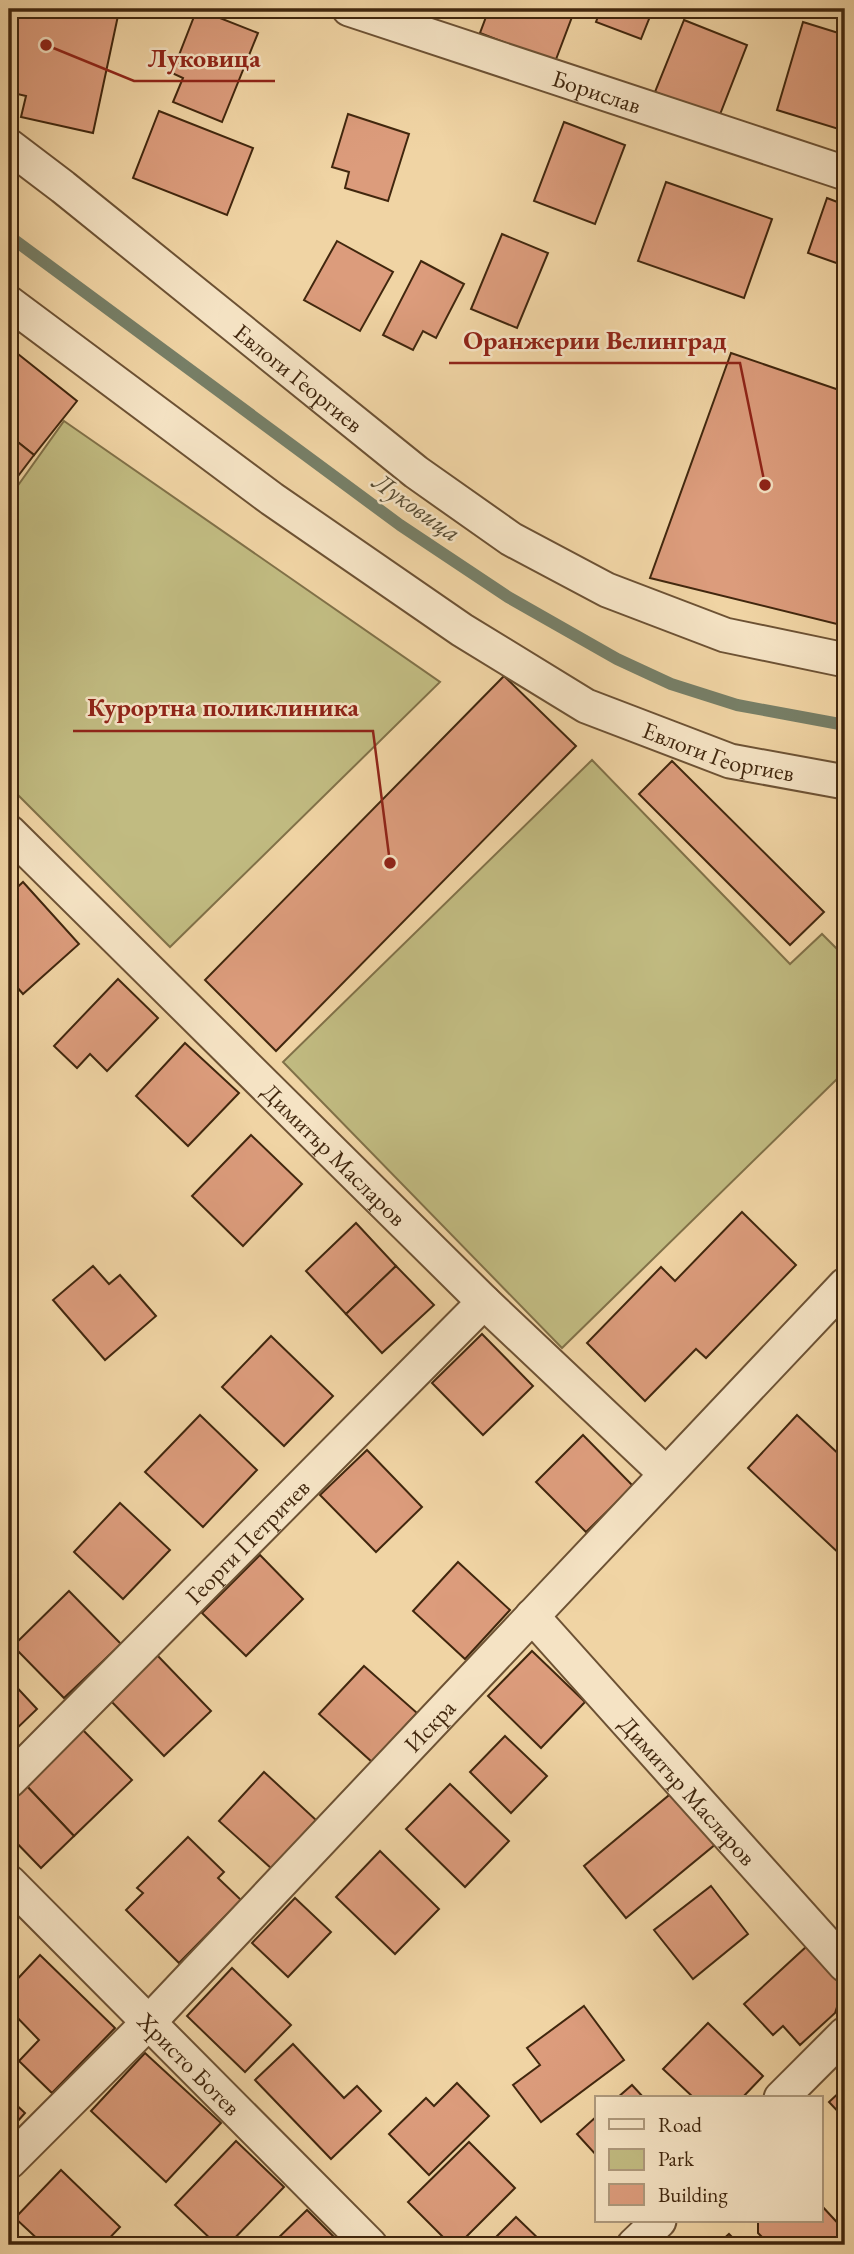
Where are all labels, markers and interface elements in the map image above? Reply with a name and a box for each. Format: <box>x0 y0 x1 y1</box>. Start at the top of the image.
callout: Луковица <box>134 34 275 81</box>
text: Луковица <box>147 41 261 75</box>
street label: Борислав <box>548 62 645 120</box>
street label: Евлоги Георгиев <box>228 316 370 439</box>
callout: Оранжерии Велинград <box>449 316 740 363</box>
text: Оранжерии Велинград <box>463 323 727 357</box>
water label: Луковица <box>365 463 468 549</box>
callout: Курортна поликлиника <box>73 684 373 731</box>
text: Курортна поликлиника <box>87 690 359 724</box>
street label: Евлоги Георгиев <box>639 714 797 788</box>
street label: Димитър Масларов <box>256 1076 413 1232</box>
street label: Георги Петричев <box>178 1472 316 1610</box>
street label: Искра <box>397 1692 462 1758</box>
street label: Димитър Масларов <box>613 1709 764 1872</box>
street label: Христо Ботев <box>131 2004 248 2122</box>
legend <box>595 2096 822 2222</box>
text: Road <box>658 2111 702 2138</box>
text: Park <box>658 2145 695 2172</box>
text: Building <box>658 2181 728 2208</box>

